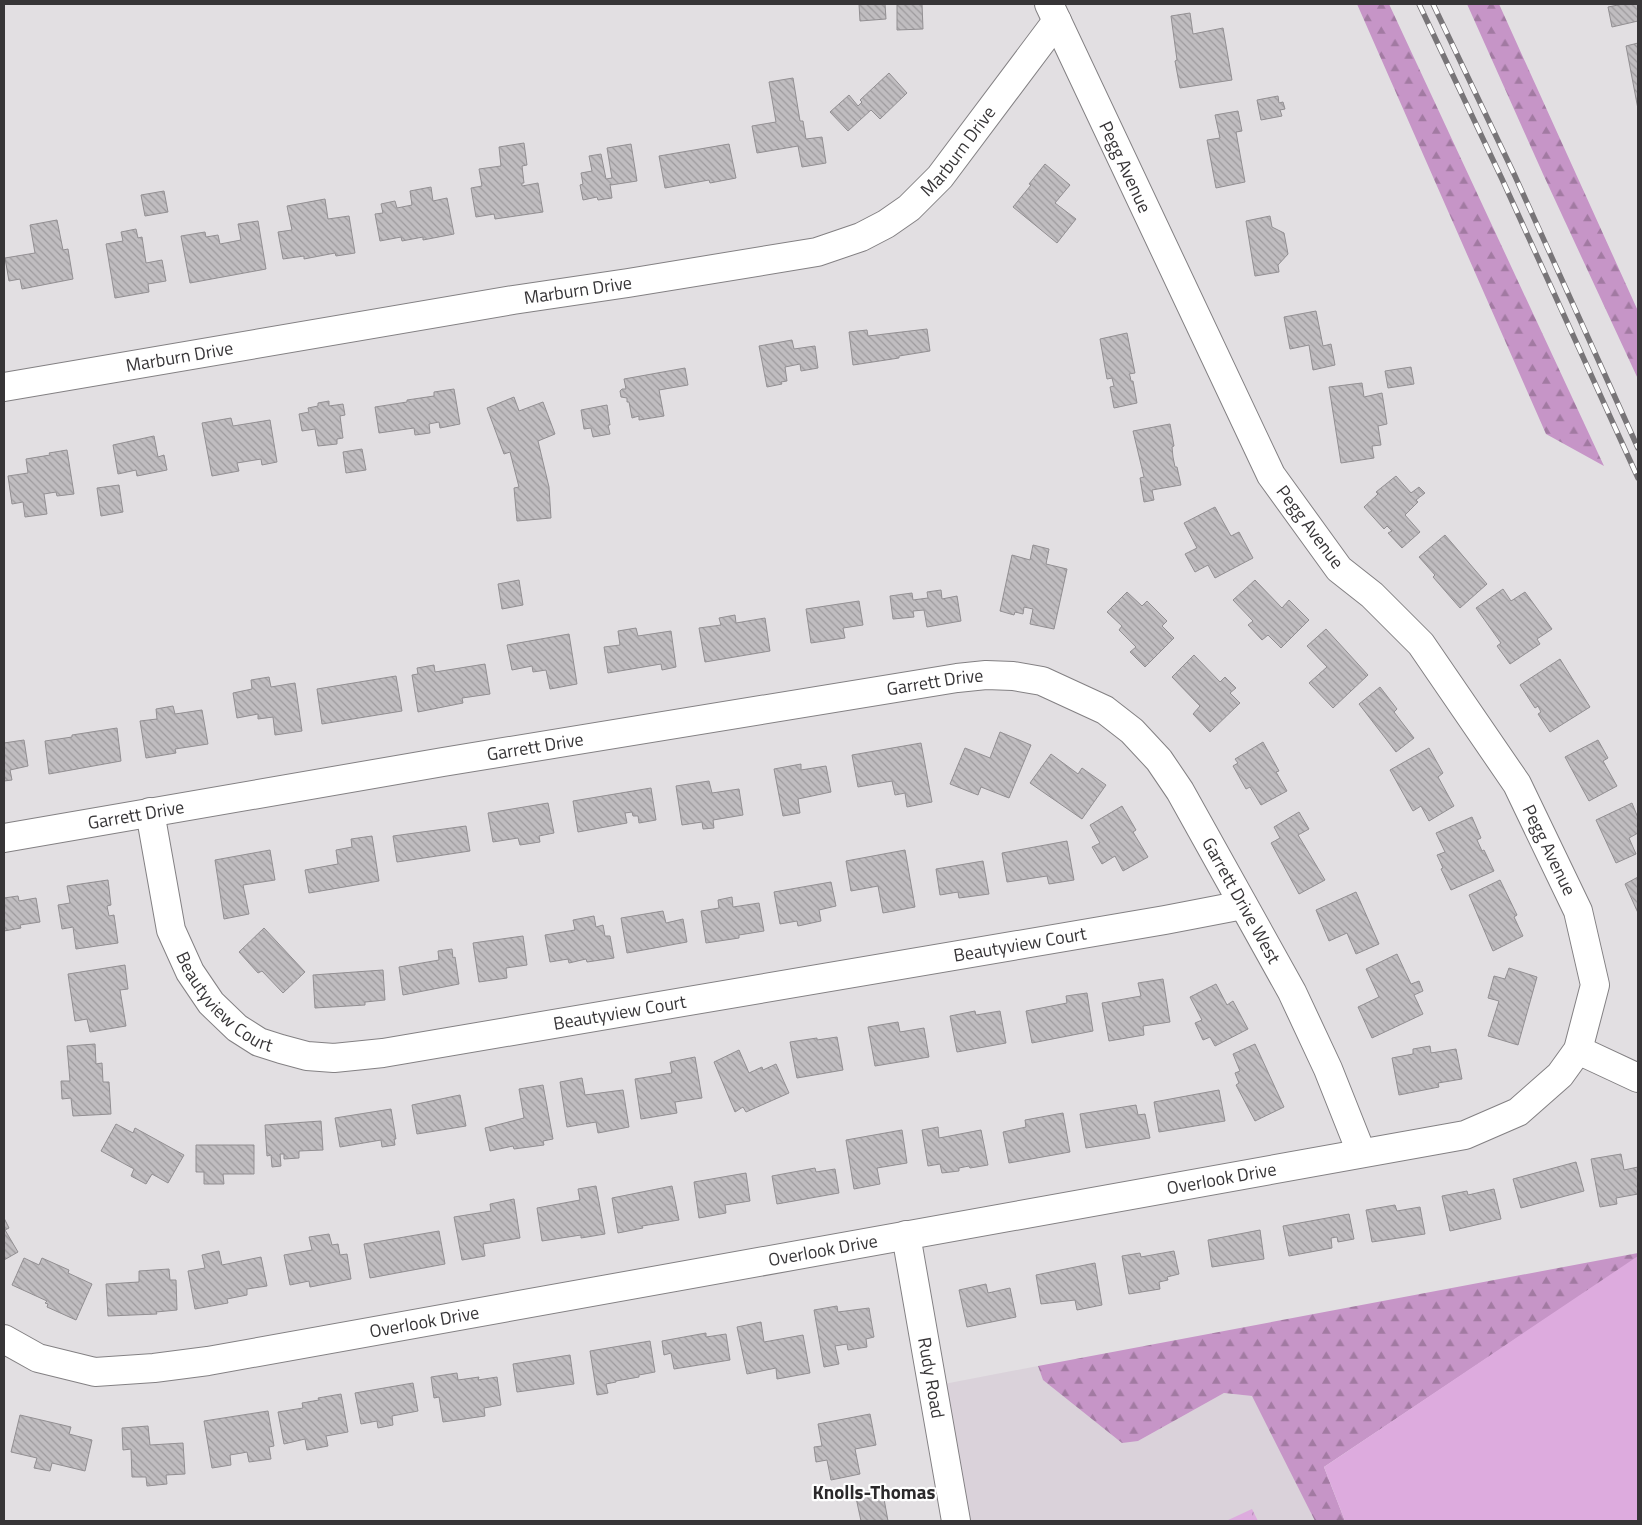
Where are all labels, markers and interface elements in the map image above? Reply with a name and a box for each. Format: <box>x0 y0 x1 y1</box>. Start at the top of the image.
street label: Marburn Drive <box>914 100 1002 202</box>
street label: Pegg Avenue <box>1092 116 1158 217</box>
street label: Marburn Drive <box>522 269 634 311</box>
street label: Marburn Drive <box>124 334 235 379</box>
street label: Pegg Avenue <box>1270 479 1351 574</box>
street label: Garrett Drive <box>885 661 985 702</box>
street label: Garrett Drive <box>485 725 585 768</box>
street label: Garrett Drive <box>86 793 186 836</box>
street label: Pegg Avenue <box>1516 800 1583 900</box>
street label: Garrett Drive West <box>1195 832 1288 969</box>
street label: Beautyview Court <box>951 919 1089 969</box>
street label: Beautyview Court <box>169 947 277 1059</box>
street label: Beautyview Court <box>551 988 689 1037</box>
street label: Overlook Drive <box>1164 1155 1278 1201</box>
street label: Overlook Drive <box>766 1227 880 1273</box>
street label: Overlook Drive <box>367 1299 481 1345</box>
street label: Rudy Road <box>911 1335 952 1420</box>
district label: Knolls-Thomas <box>813 1477 935 1506</box>

